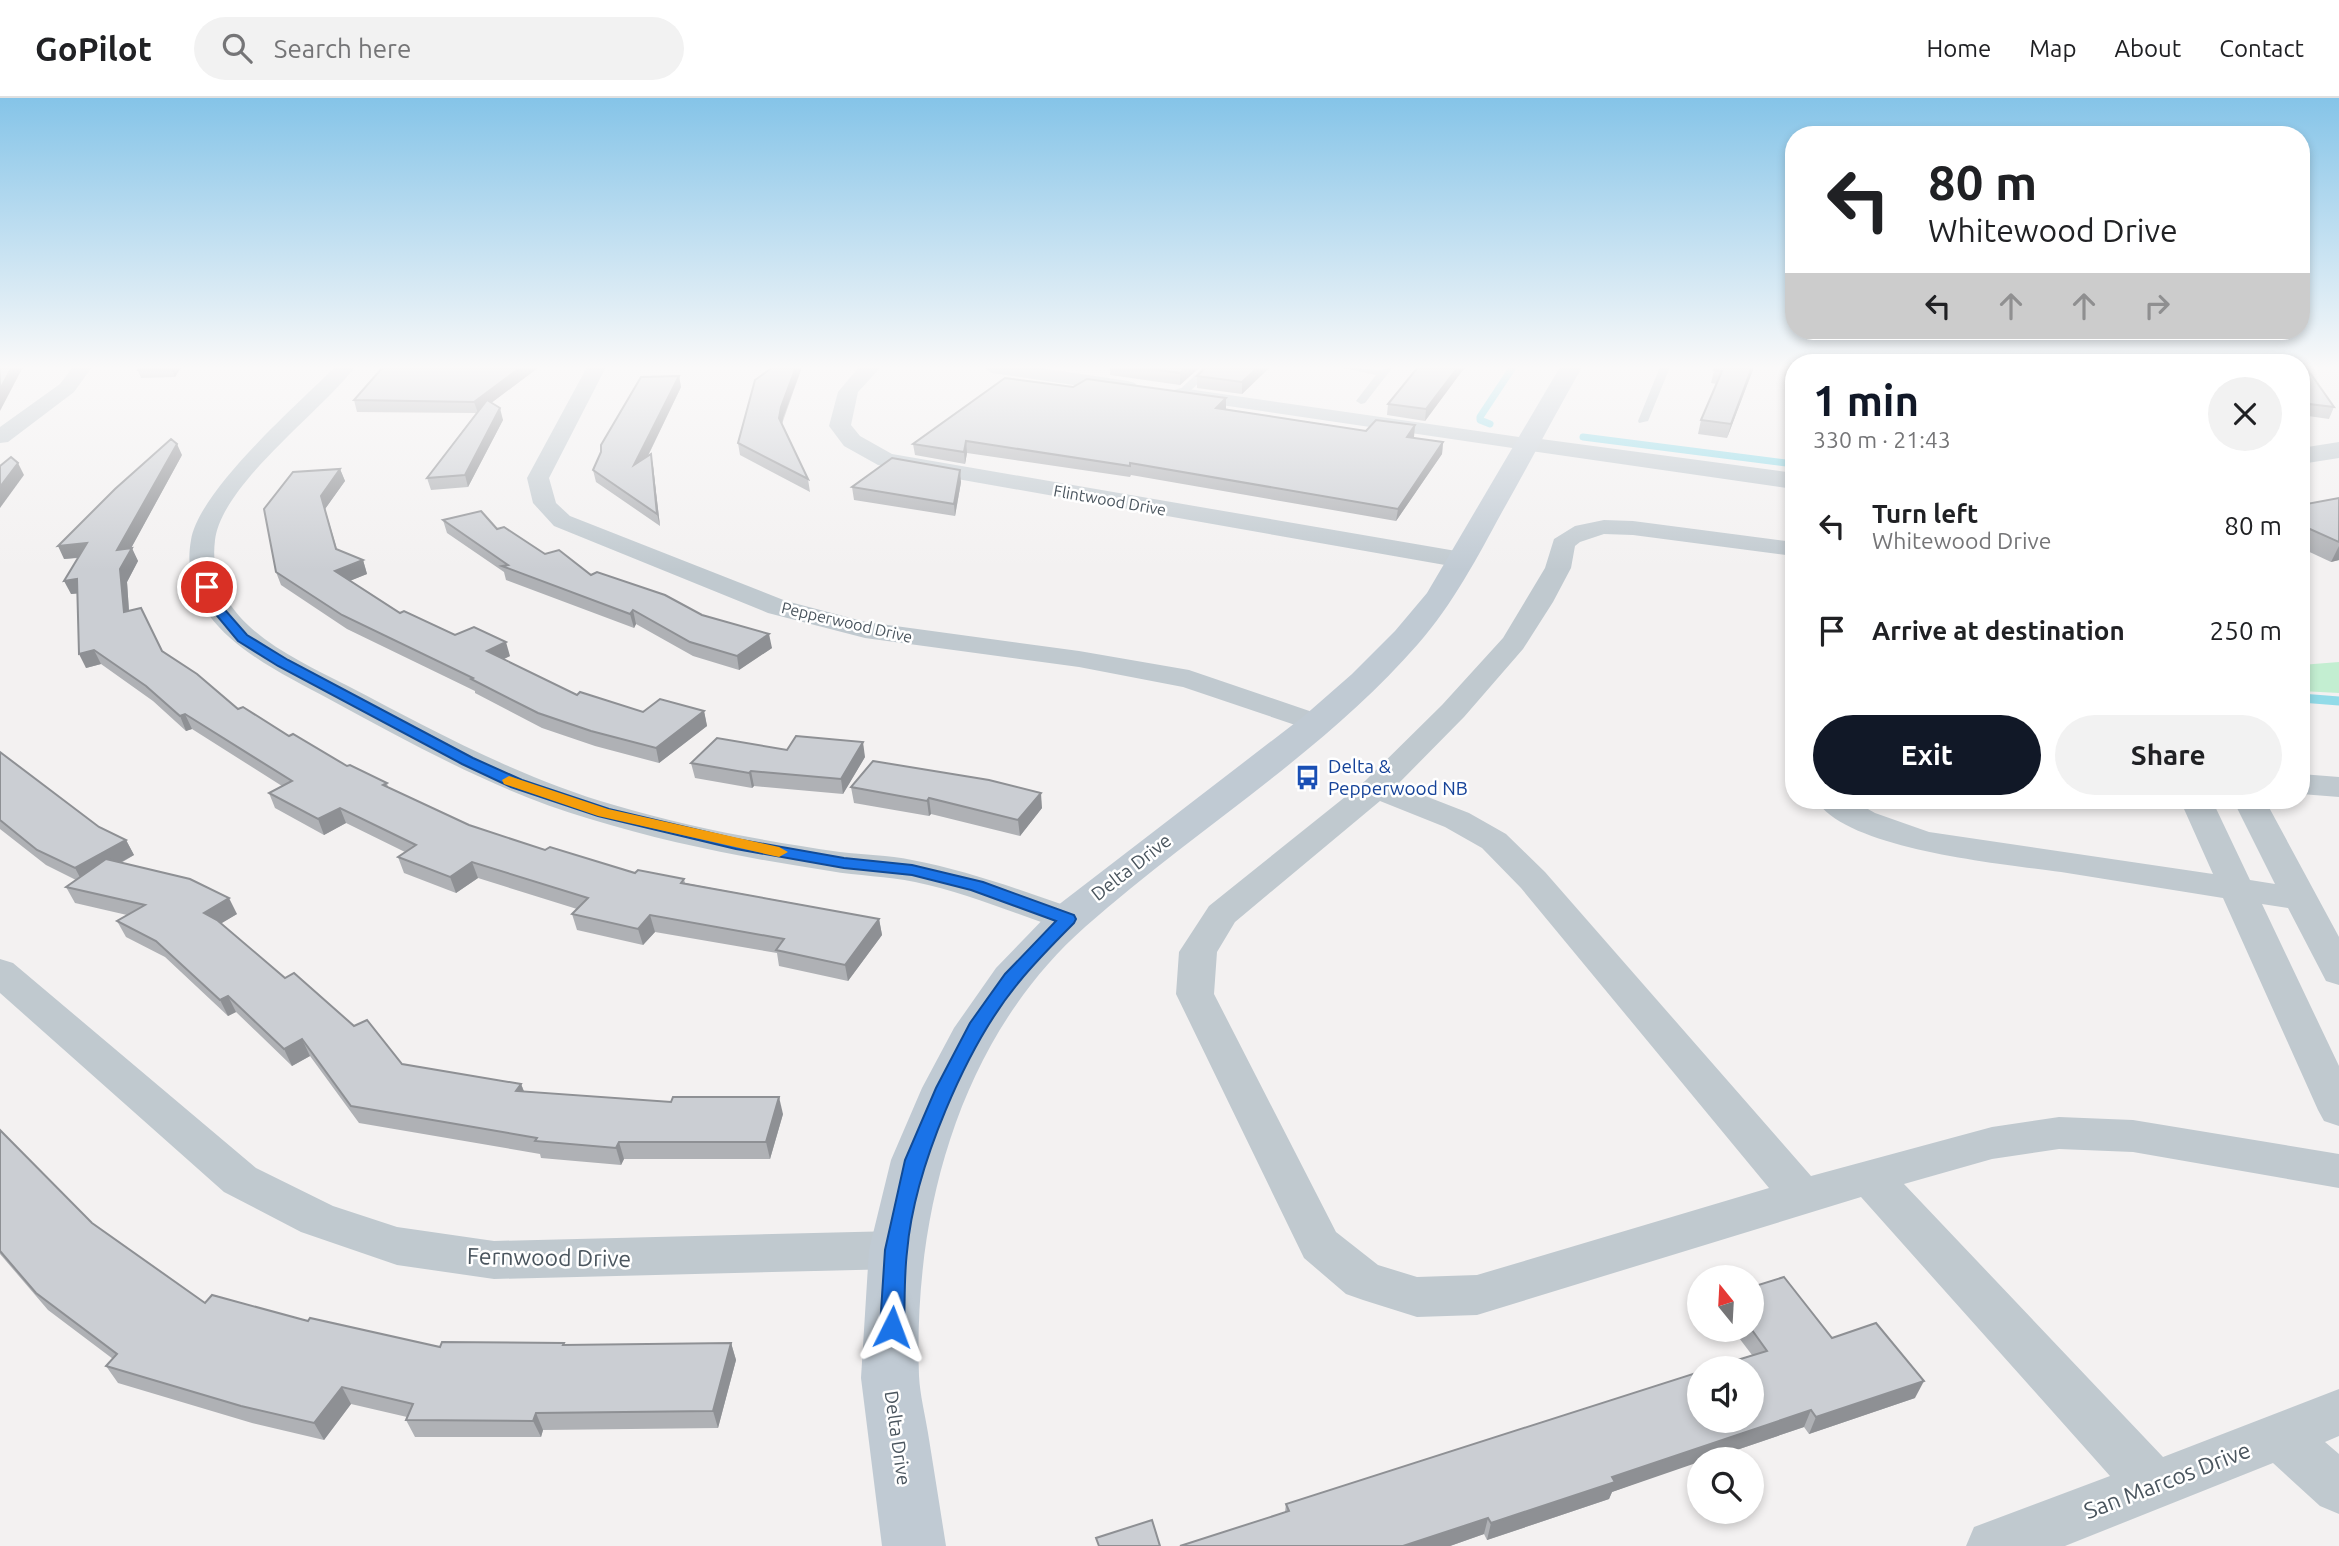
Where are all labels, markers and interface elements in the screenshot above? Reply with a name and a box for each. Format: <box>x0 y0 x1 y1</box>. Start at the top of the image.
search box <box>194 17 684 80</box>
icon: search <box>218 29 256 67</box>
text: GoPilot <box>35 30 152 67</box>
text: Search here <box>274 34 411 63</box>
text: Home <box>1926 35 1991 62</box>
text: Map <box>2029 35 2076 62</box>
text: About <box>2114 35 2181 62</box>
text: Contact <box>2219 35 2304 62</box>
icon: left <box>1813 154 1904 245</box>
text: 80 m <box>1928 154 2037 209</box>
text: Whitewood Drive <box>1928 212 2178 248</box>
icon: left <box>1919 287 1957 325</box>
icon: ahead <box>1992 287 2030 325</box>
icon: ahead <box>2065 287 2103 325</box>
icon: right <box>2138 287 2176 325</box>
text: 1 min <box>1813 377 1919 424</box>
button: close <box>2208 377 2282 451</box>
text: 330 m · 21:43 <box>1813 427 1951 452</box>
street label: Flintwood Drive <box>1052 481 1168 519</box>
text: Turn left <box>1872 499 1978 528</box>
icon: left <box>1813 507 1851 545</box>
text: 80 m <box>2224 511 2282 540</box>
text: Whitewood Drive <box>1872 528 2052 553</box>
pin <box>177 557 237 617</box>
icon: arrive <box>188 568 226 606</box>
street label: Pepperwood Drive <box>780 598 914 646</box>
icon: arrive <box>1813 612 1851 650</box>
text: Arrive at destination <box>1872 616 2125 645</box>
text: 250 m <box>2210 616 2282 645</box>
button: Exit <box>1813 715 2041 795</box>
button: Share <box>2055 715 2282 795</box>
place label: Delta & Pepperwood NB <box>1328 755 1468 799</box>
bus stop icon: Delta & Pepperwood NB <box>1294 763 1322 791</box>
street label: Delta Drive <box>1087 829 1175 905</box>
street label: Fernwood Drive <box>467 1243 631 1271</box>
north arrow <box>1687 1265 1764 1342</box>
map controls <box>1687 1265 1764 1524</box>
position arrow <box>855 1290 929 1364</box>
button: sound <box>1687 1356 1764 1433</box>
street label: Delta Drive <box>880 1389 916 1487</box>
street label: San Marcos Drive <box>2080 1437 2254 1523</box>
button: search <box>1687 1447 1764 1524</box>

